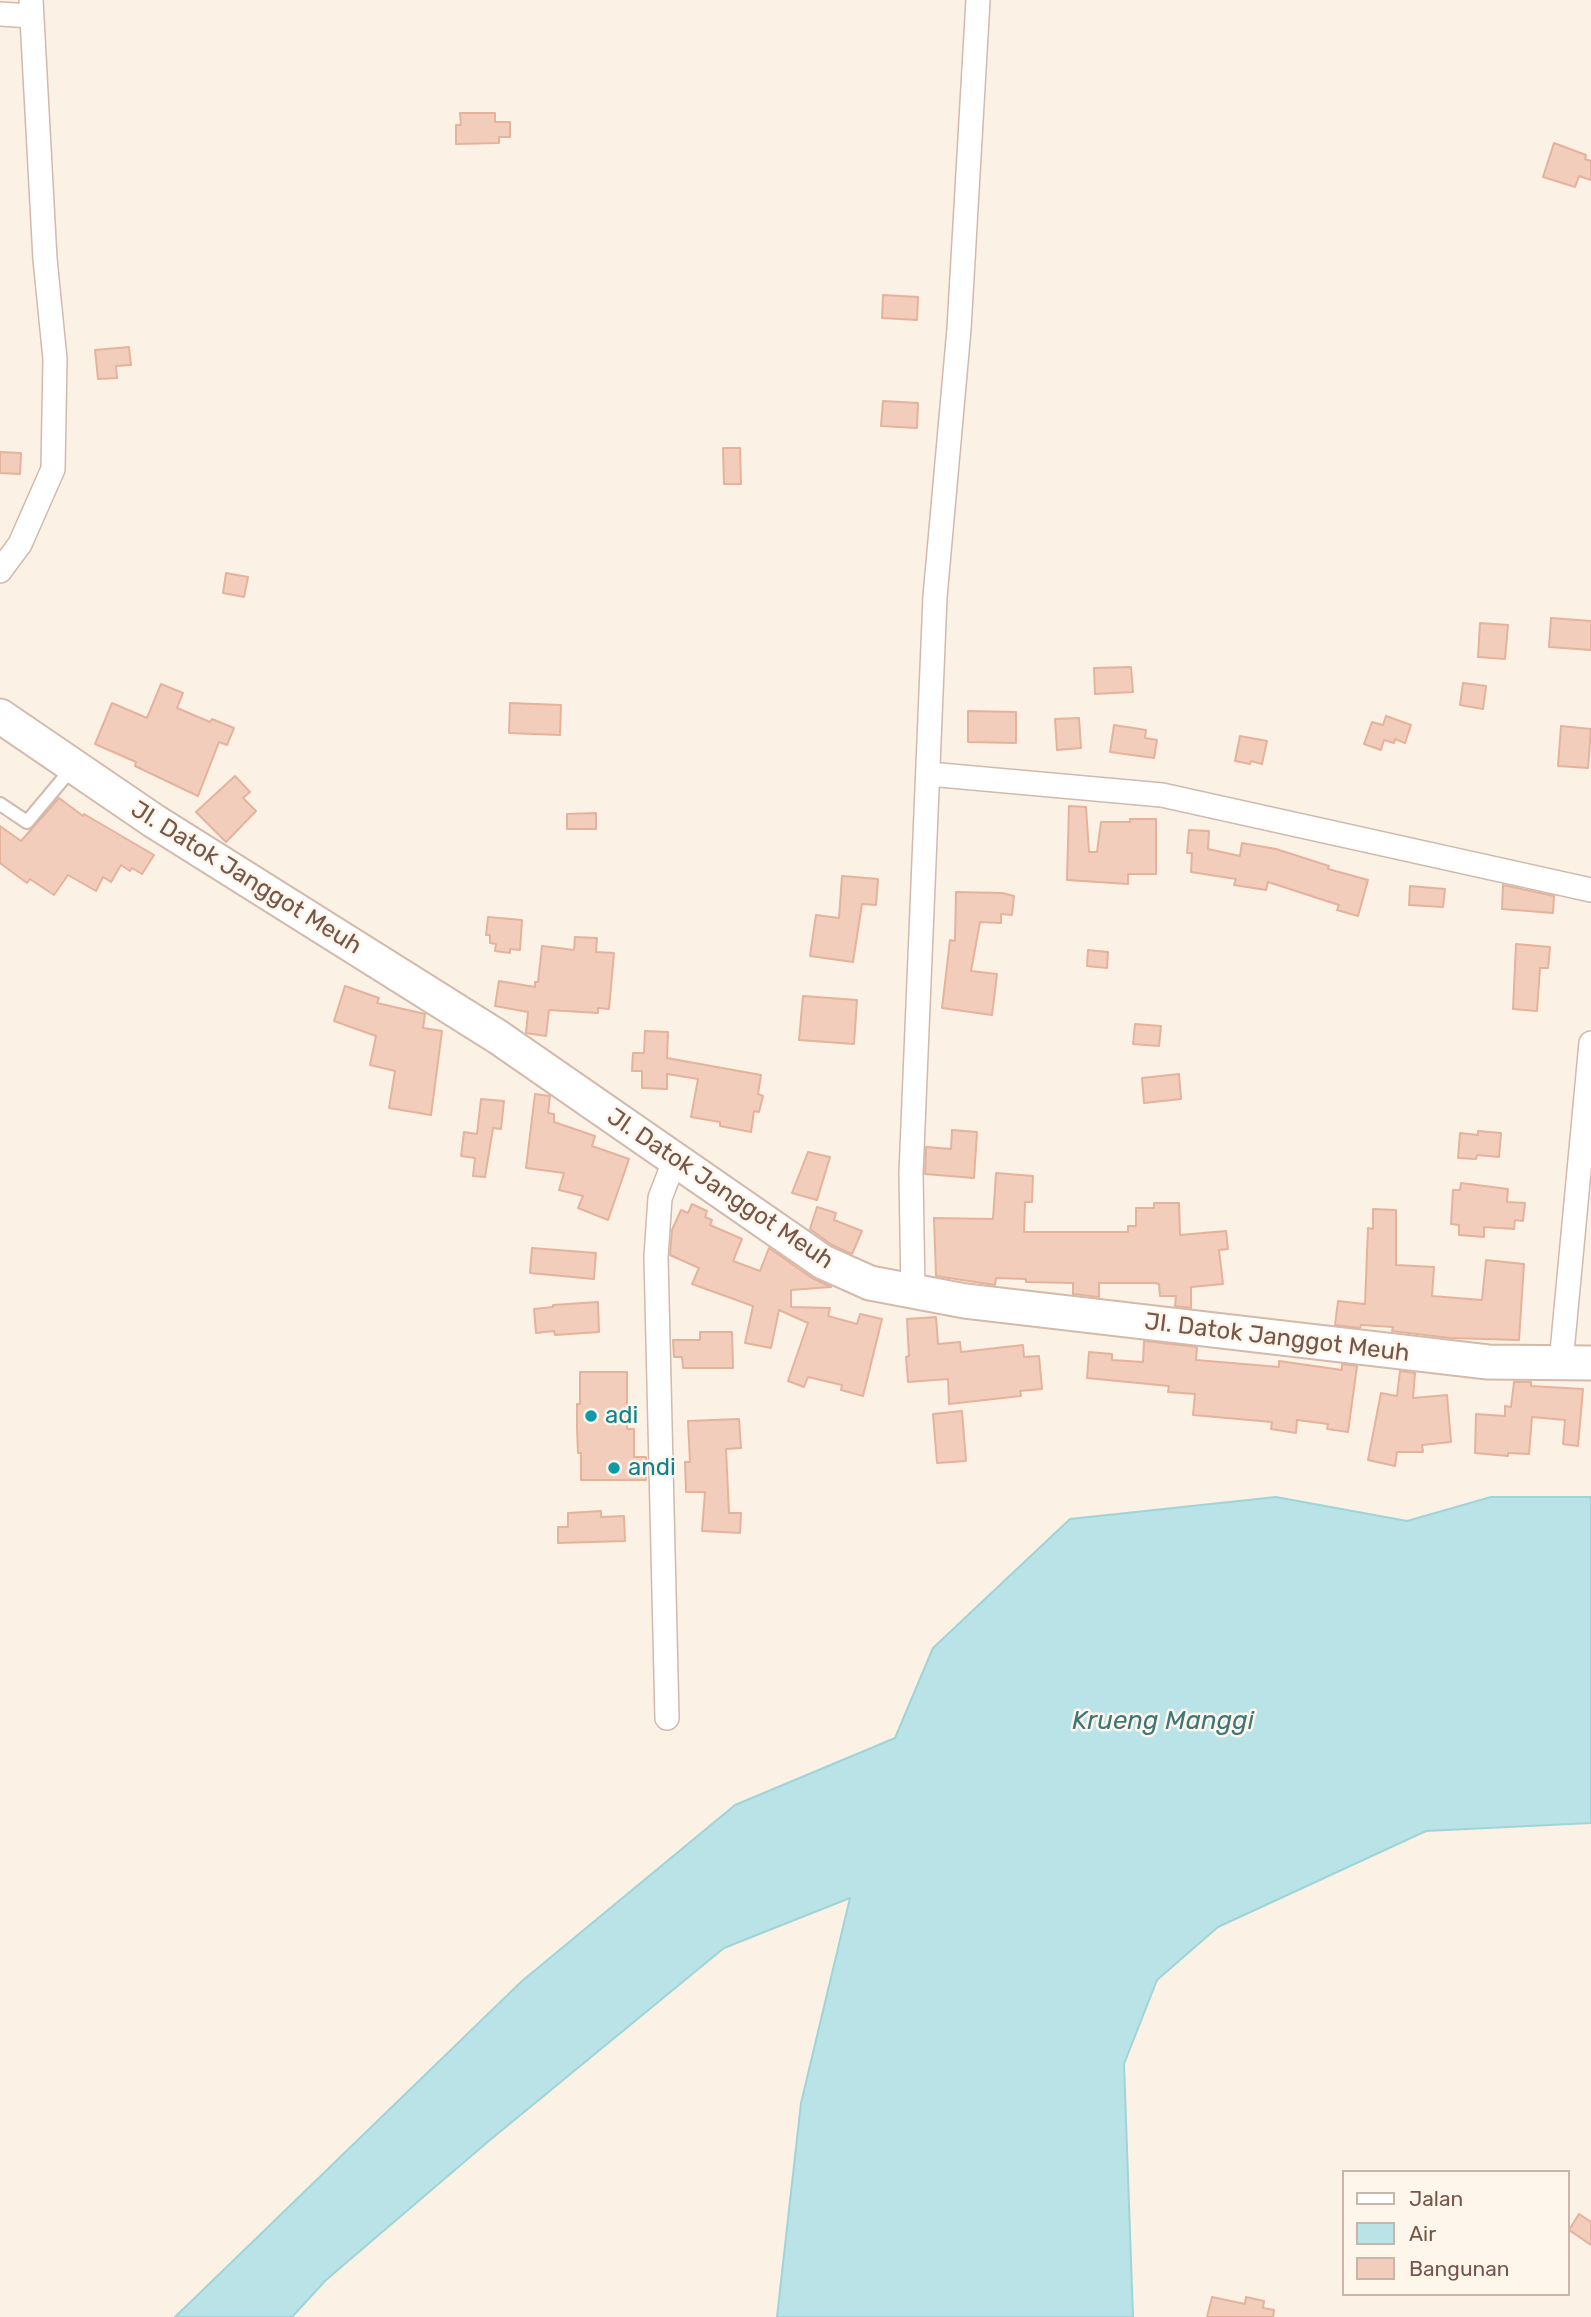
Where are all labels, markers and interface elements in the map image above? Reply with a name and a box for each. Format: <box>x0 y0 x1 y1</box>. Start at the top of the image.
street label: JI. Datok Janggot Meuh <box>125 795 367 961</box>
street label: JI. Datok Janggot Meuh <box>601 1103 839 1275</box>
street label: JI. Datok Janggot Meuh <box>1143 1307 1411 1369</box>
place label: adi <box>605 1402 638 1430</box>
marker: adi <box>583 1408 599 1424</box>
place label: andi <box>628 1454 676 1482</box>
marker: andi <box>606 1460 622 1476</box>
water label: Krueng Manggi <box>1072 1705 1254 1737</box>
legend <box>1342 2170 1570 2296</box>
text: Jalan <box>1409 2186 1463 2211</box>
text: Air <box>1409 2221 1436 2246</box>
text: Bangunan <box>1409 2256 1510 2281</box>

